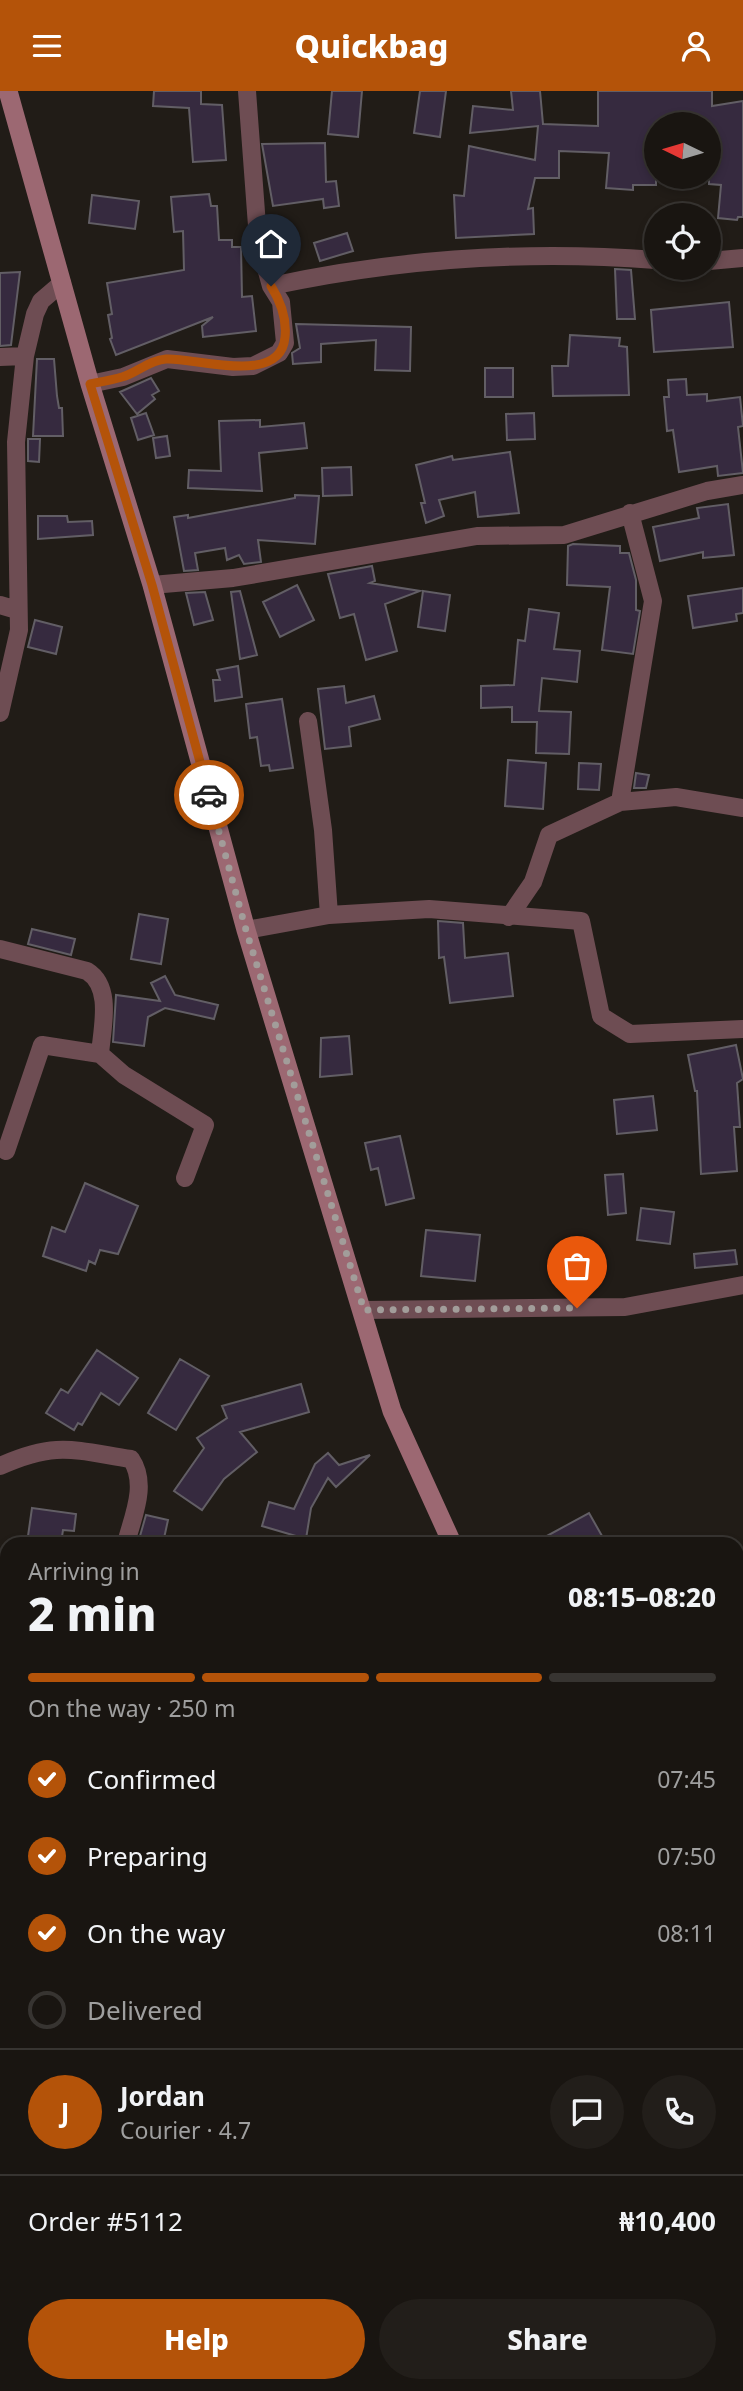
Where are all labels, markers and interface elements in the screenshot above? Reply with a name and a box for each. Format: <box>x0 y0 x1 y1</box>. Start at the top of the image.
text: Quickbag <box>294 24 449 67</box>
icon: menu <box>28 27 66 65</box>
icon: person <box>677 27 715 65</box>
north arrow <box>644 112 721 189</box>
map controls <box>644 112 721 280</box>
button: locate <box>644 203 721 280</box>
pin <box>241 214 301 286</box>
icon: home <box>252 225 290 263</box>
courier <box>174 760 244 830</box>
icon: car <box>190 776 228 814</box>
pin <box>547 1236 607 1308</box>
icon: bag <box>558 1247 596 1285</box>
text: Arriving in <box>28 1555 140 1587</box>
text: 08:15–08:20 <box>568 1579 716 1615</box>
text: 2 min <box>28 1582 157 1644</box>
text: On the way · 250 m <box>28 1692 235 1724</box>
icon: check <box>28 1760 66 1798</box>
text: Confirmed <box>87 1761 217 1797</box>
text: 07:45 <box>657 1763 716 1795</box>
icon: check <box>28 1837 66 1875</box>
text: Preparing <box>87 1838 208 1874</box>
text: 07:50 <box>657 1840 716 1872</box>
icon: check <box>28 1914 66 1952</box>
text: On the way <box>87 1915 225 1951</box>
text: 08:11 <box>657 1917 716 1949</box>
text: Delivered <box>87 1992 203 2028</box>
button: chat <box>550 2075 624 2149</box>
button: phone <box>642 2075 716 2149</box>
text: Jordan <box>120 2078 205 2114</box>
text: J <box>61 2094 69 2130</box>
text: Courier · 4.7 <box>120 2114 251 2146</box>
text: Order #5112 <box>28 2203 183 2239</box>
text: ₦10,400 <box>619 2203 716 2239</box>
button: Help <box>28 2299 365 2379</box>
button: Share <box>379 2299 716 2379</box>

